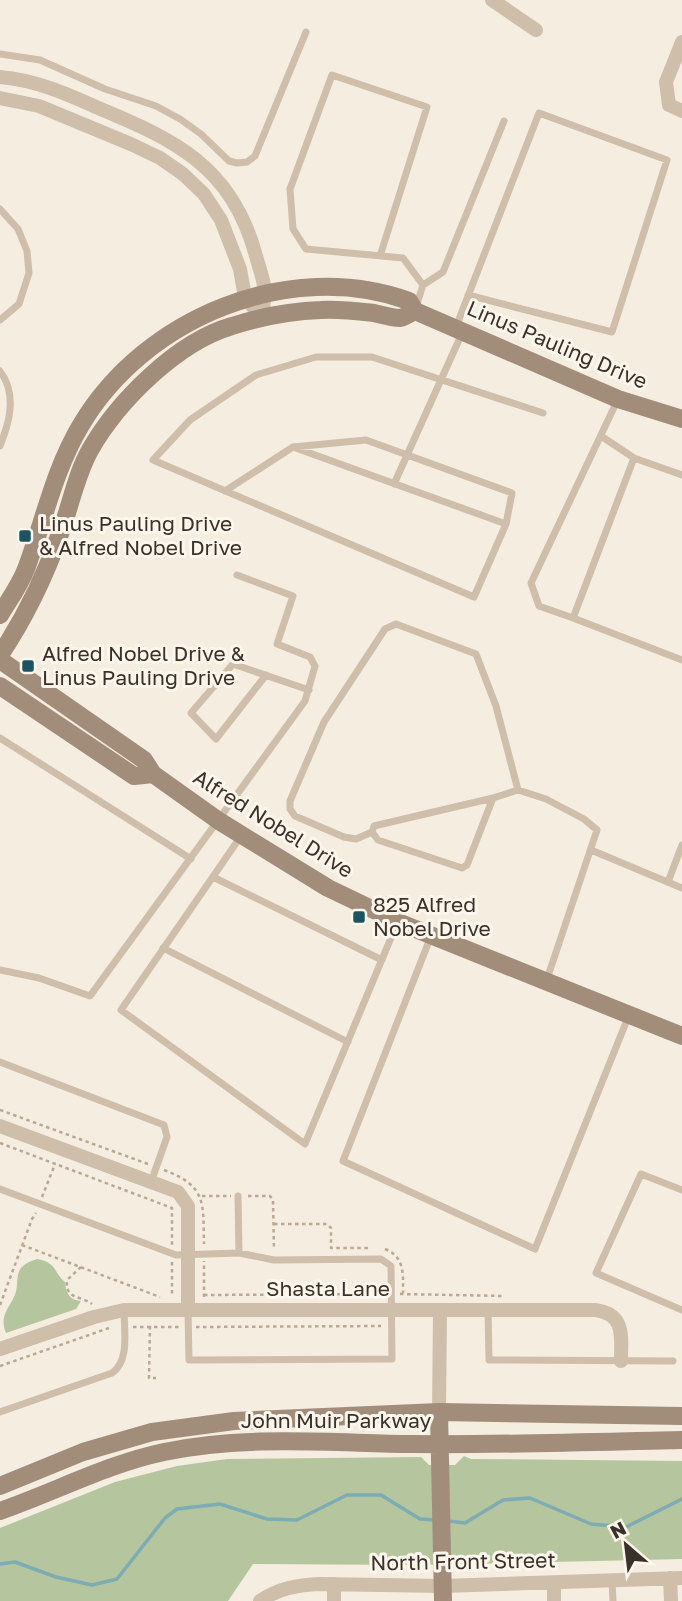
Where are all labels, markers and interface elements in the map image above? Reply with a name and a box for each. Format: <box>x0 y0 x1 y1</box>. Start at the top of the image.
street label: Linus Pauling Drive <box>463 294 651 394</box>
place label: Linus Pauling Drive & Alfred Nobel Drive <box>39 510 242 560</box>
marker: Linus Pauling Drive & Alfred Nobel Drive <box>17 528 33 544</box>
place label: Alfred Nobel Drive & Linus Pauling Drive <box>42 640 245 690</box>
marker: Alfred Nobel Drive & Linus Pauling Drive <box>20 658 36 674</box>
street label: Alfred Nobel Drive <box>189 763 358 883</box>
place label: 825 Alfred Nobel Drive <box>373 891 491 941</box>
marker: 825 Alfred Nobel Drive <box>351 909 367 925</box>
street label: Shasta Lane <box>266 1275 390 1301</box>
street label: John Muir Parkway <box>241 1407 432 1433</box>
north arrow <box>591 1510 661 1580</box>
text: N <box>606 1516 630 1543</box>
street label: North Front Street <box>370 1546 556 1576</box>

